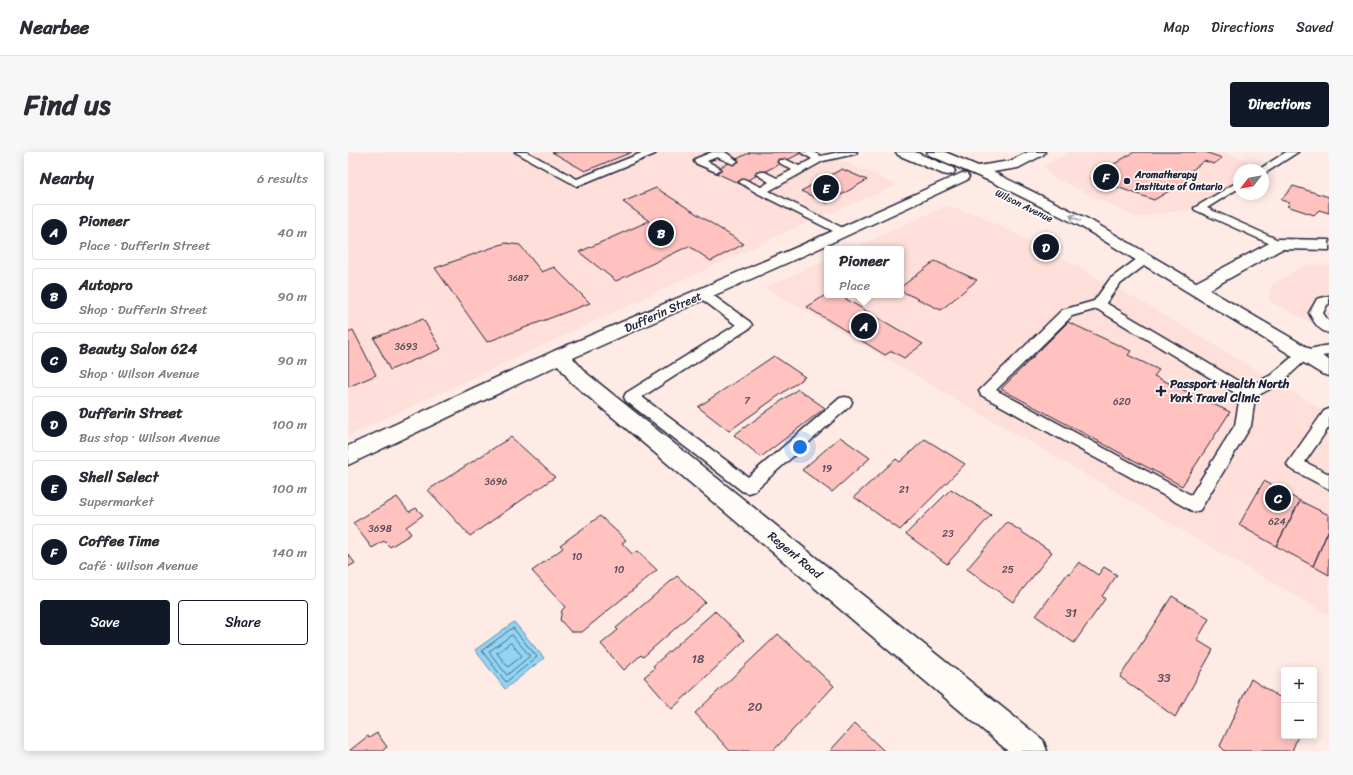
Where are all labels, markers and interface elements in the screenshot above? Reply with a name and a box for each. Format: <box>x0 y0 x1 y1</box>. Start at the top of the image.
text: Nearbee <box>20 11 89 44</box>
text: Map <box>1163 15 1189 40</box>
text: Directions <box>1211 15 1274 40</box>
text: Saved <box>1296 15 1333 40</box>
text: Find us <box>24 80 111 129</box>
button: Directions <box>1230 82 1329 127</box>
pin: F <box>1093 162 1119 192</box>
text: Nearby <box>40 163 94 193</box>
north arrow <box>1233 164 1269 200</box>
place label: Aromatherapy Institute of Ontario <box>1134 166 1223 196</box>
text: 6 results <box>257 167 308 190</box>
pin: E <box>813 173 839 203</box>
marker: Aromatherapy Institute of Ontario <box>1122 176 1132 186</box>
street label: Wilson Avenue <box>992 184 1056 228</box>
text: Pioneer <box>79 208 129 234</box>
one-way arrow <box>1069 213 1081 221</box>
pin: B <box>648 218 674 248</box>
text: A <box>50 221 58 244</box>
text: 40 m <box>277 221 307 244</box>
pin: D <box>1033 232 1059 262</box>
text: Place · Dufferin Street <box>79 234 211 257</box>
popup <box>824 246 904 298</box>
text: Pioneer <box>839 248 889 274</box>
house number: 3687 <box>508 270 529 286</box>
text: Autopro <box>79 272 133 298</box>
text: Place <box>839 274 870 297</box>
text: B <box>50 285 58 308</box>
text: 90 m <box>277 285 307 308</box>
street label: Dufferin Street <box>621 285 705 339</box>
text: Shop · Dufferin Street <box>79 298 208 321</box>
pin: A <box>851 311 877 341</box>
text: Beauty Salon 624 <box>79 336 197 362</box>
house number: 3693 <box>395 338 418 356</box>
text: C <box>50 349 58 372</box>
text: 90 m <box>277 349 307 372</box>
text: Shop · Wilson Avenue <box>79 362 200 385</box>
place label: Passport Health North York Travel Clinic <box>1170 373 1290 409</box>
marker: Passport Health North York Travel Clinic <box>1155 385 1167 397</box>
house number: 7 <box>744 392 751 410</box>
house number: 620 <box>1113 393 1131 411</box>
text: Dufferin Street <box>79 400 183 426</box>
text: D <box>50 413 58 436</box>
text: 100 m <box>272 413 307 436</box>
text: Bus stop · Wilson Avenue <box>79 426 220 449</box>
your location <box>790 437 810 457</box>
house number: 19 <box>822 460 832 478</box>
text: Shell Select <box>79 464 159 490</box>
house number: 3696 <box>485 473 508 491</box>
text: E <box>50 477 58 500</box>
text: 100 m <box>272 477 307 500</box>
house number: 21 <box>899 481 909 499</box>
pin: C <box>1265 483 1291 513</box>
text: Supermarket <box>79 490 154 513</box>
house number: 624 <box>1268 513 1286 531</box>
house number: 3698 <box>368 520 392 538</box>
street label: Regent Road <box>763 525 829 586</box>
house number: 23 <box>942 525 954 543</box>
text: Coffee Time <box>79 528 159 554</box>
text: F <box>50 541 58 564</box>
text: 140 m <box>272 541 307 564</box>
house number: 10 <box>572 548 582 566</box>
text: Café · Wilson Avenue <box>79 554 198 577</box>
house number: 10 <box>614 561 624 579</box>
house number: 25 <box>1002 561 1014 579</box>
button: Save <box>40 600 170 645</box>
button: Share <box>178 600 308 645</box>
house number: 31 <box>1065 602 1077 624</box>
house number: 18 <box>692 648 704 670</box>
house number: 33 <box>1157 667 1171 689</box>
map controls <box>1281 667 1317 739</box>
button: + <box>1281 667 1317 703</box>
house number: 20 <box>748 696 763 718</box>
button: − <box>1281 703 1317 739</box>

